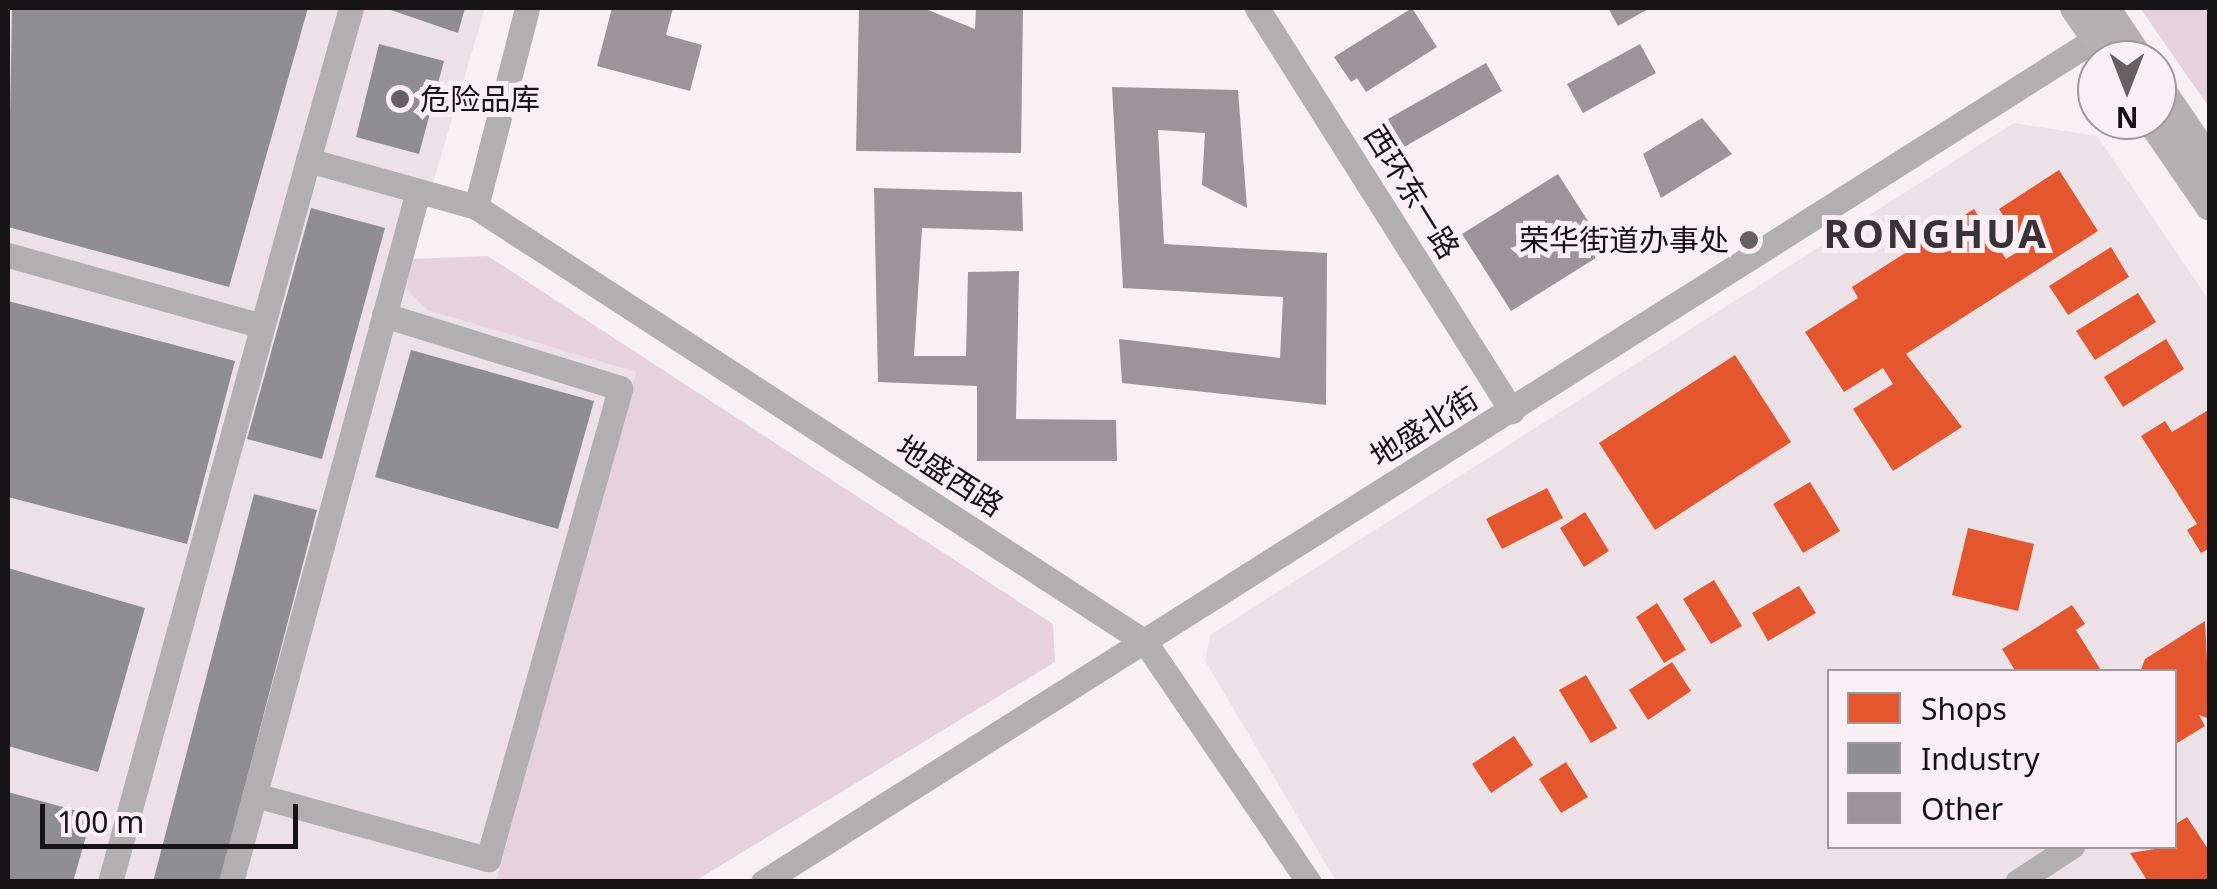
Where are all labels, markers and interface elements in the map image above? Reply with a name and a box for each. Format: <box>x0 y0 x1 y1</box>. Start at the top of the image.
north arrow <box>2077 40 2177 140</box>
place label: 危险品库 <box>420 81 540 117</box>
marker: 危险品库 <box>389 88 411 110</box>
text: N <box>2116 99 2138 137</box>
street label: 西环东一路 <box>1357 119 1467 265</box>
district label: RONGHUA <box>1824 209 2048 257</box>
place label: 荣华街道办事处 <box>1519 222 1729 258</box>
marker: 荣华街道办事处 <box>1738 229 1760 251</box>
street label: 地盛北街 <box>1364 380 1484 474</box>
street label: 地盛西路 <box>890 428 1010 524</box>
legend <box>1827 669 2177 849</box>
text: Shops <box>1921 688 2007 729</box>
text: Industry <box>1921 738 2040 779</box>
scale bar <box>45 784 302 846</box>
text: Other <box>1921 788 2003 829</box>
text: 100 m <box>57 801 144 842</box>

